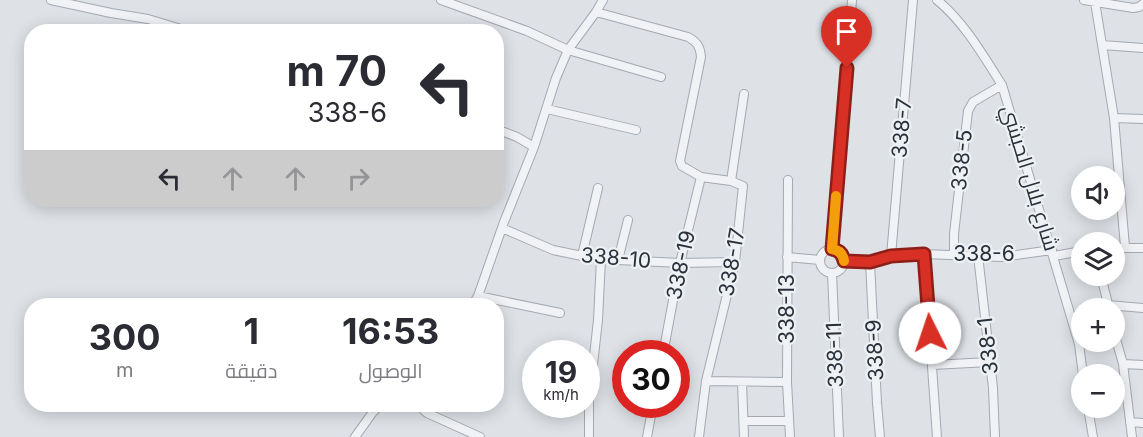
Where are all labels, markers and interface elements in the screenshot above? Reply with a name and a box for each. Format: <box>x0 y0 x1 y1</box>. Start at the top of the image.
pin <box>821 6 872 68</box>
icon: arrive <box>830 15 863 48</box>
text: 70 m <box>287 45 387 96</box>
icon: left <box>408 48 486 126</box>
text: 338-6 <box>308 96 387 129</box>
street label: 338-7 <box>886 97 917 159</box>
street label: شارع بلال الحبشي <box>994 102 1065 255</box>
street label: 338-5 <box>946 128 977 192</box>
icon: left <box>153 162 186 195</box>
icon: ahead <box>216 162 249 195</box>
icon: ahead <box>279 162 312 195</box>
icon: right <box>342 162 375 195</box>
map controls <box>1071 166 1125 418</box>
button: sound <box>1071 166 1125 220</box>
street label: 338-17 <box>713 226 750 298</box>
street label: 338-19 <box>661 228 700 302</box>
button: layers <box>1071 232 1125 286</box>
street label: 338-6 <box>953 241 1015 266</box>
street label: 338-10 <box>580 242 652 273</box>
street label: 338-13 <box>774 274 799 344</box>
button: + <box>1071 298 1125 352</box>
position arrow <box>898 301 962 365</box>
text: 1 <box>244 309 259 353</box>
text: 16:53 <box>342 309 439 353</box>
text: 300 <box>89 315 161 359</box>
street label: 338-1 <box>972 316 1003 376</box>
street label: 338-9 <box>860 319 889 381</box>
street label: 338-11 <box>821 322 848 388</box>
speed limit sign: 30 <box>612 340 690 418</box>
text: 19 <box>545 354 577 390</box>
text: m <box>116 358 133 382</box>
text: دقيقة <box>225 359 277 383</box>
text: الوصول <box>359 359 423 383</box>
button: − <box>1071 364 1125 418</box>
text: km/h <box>543 385 579 404</box>

